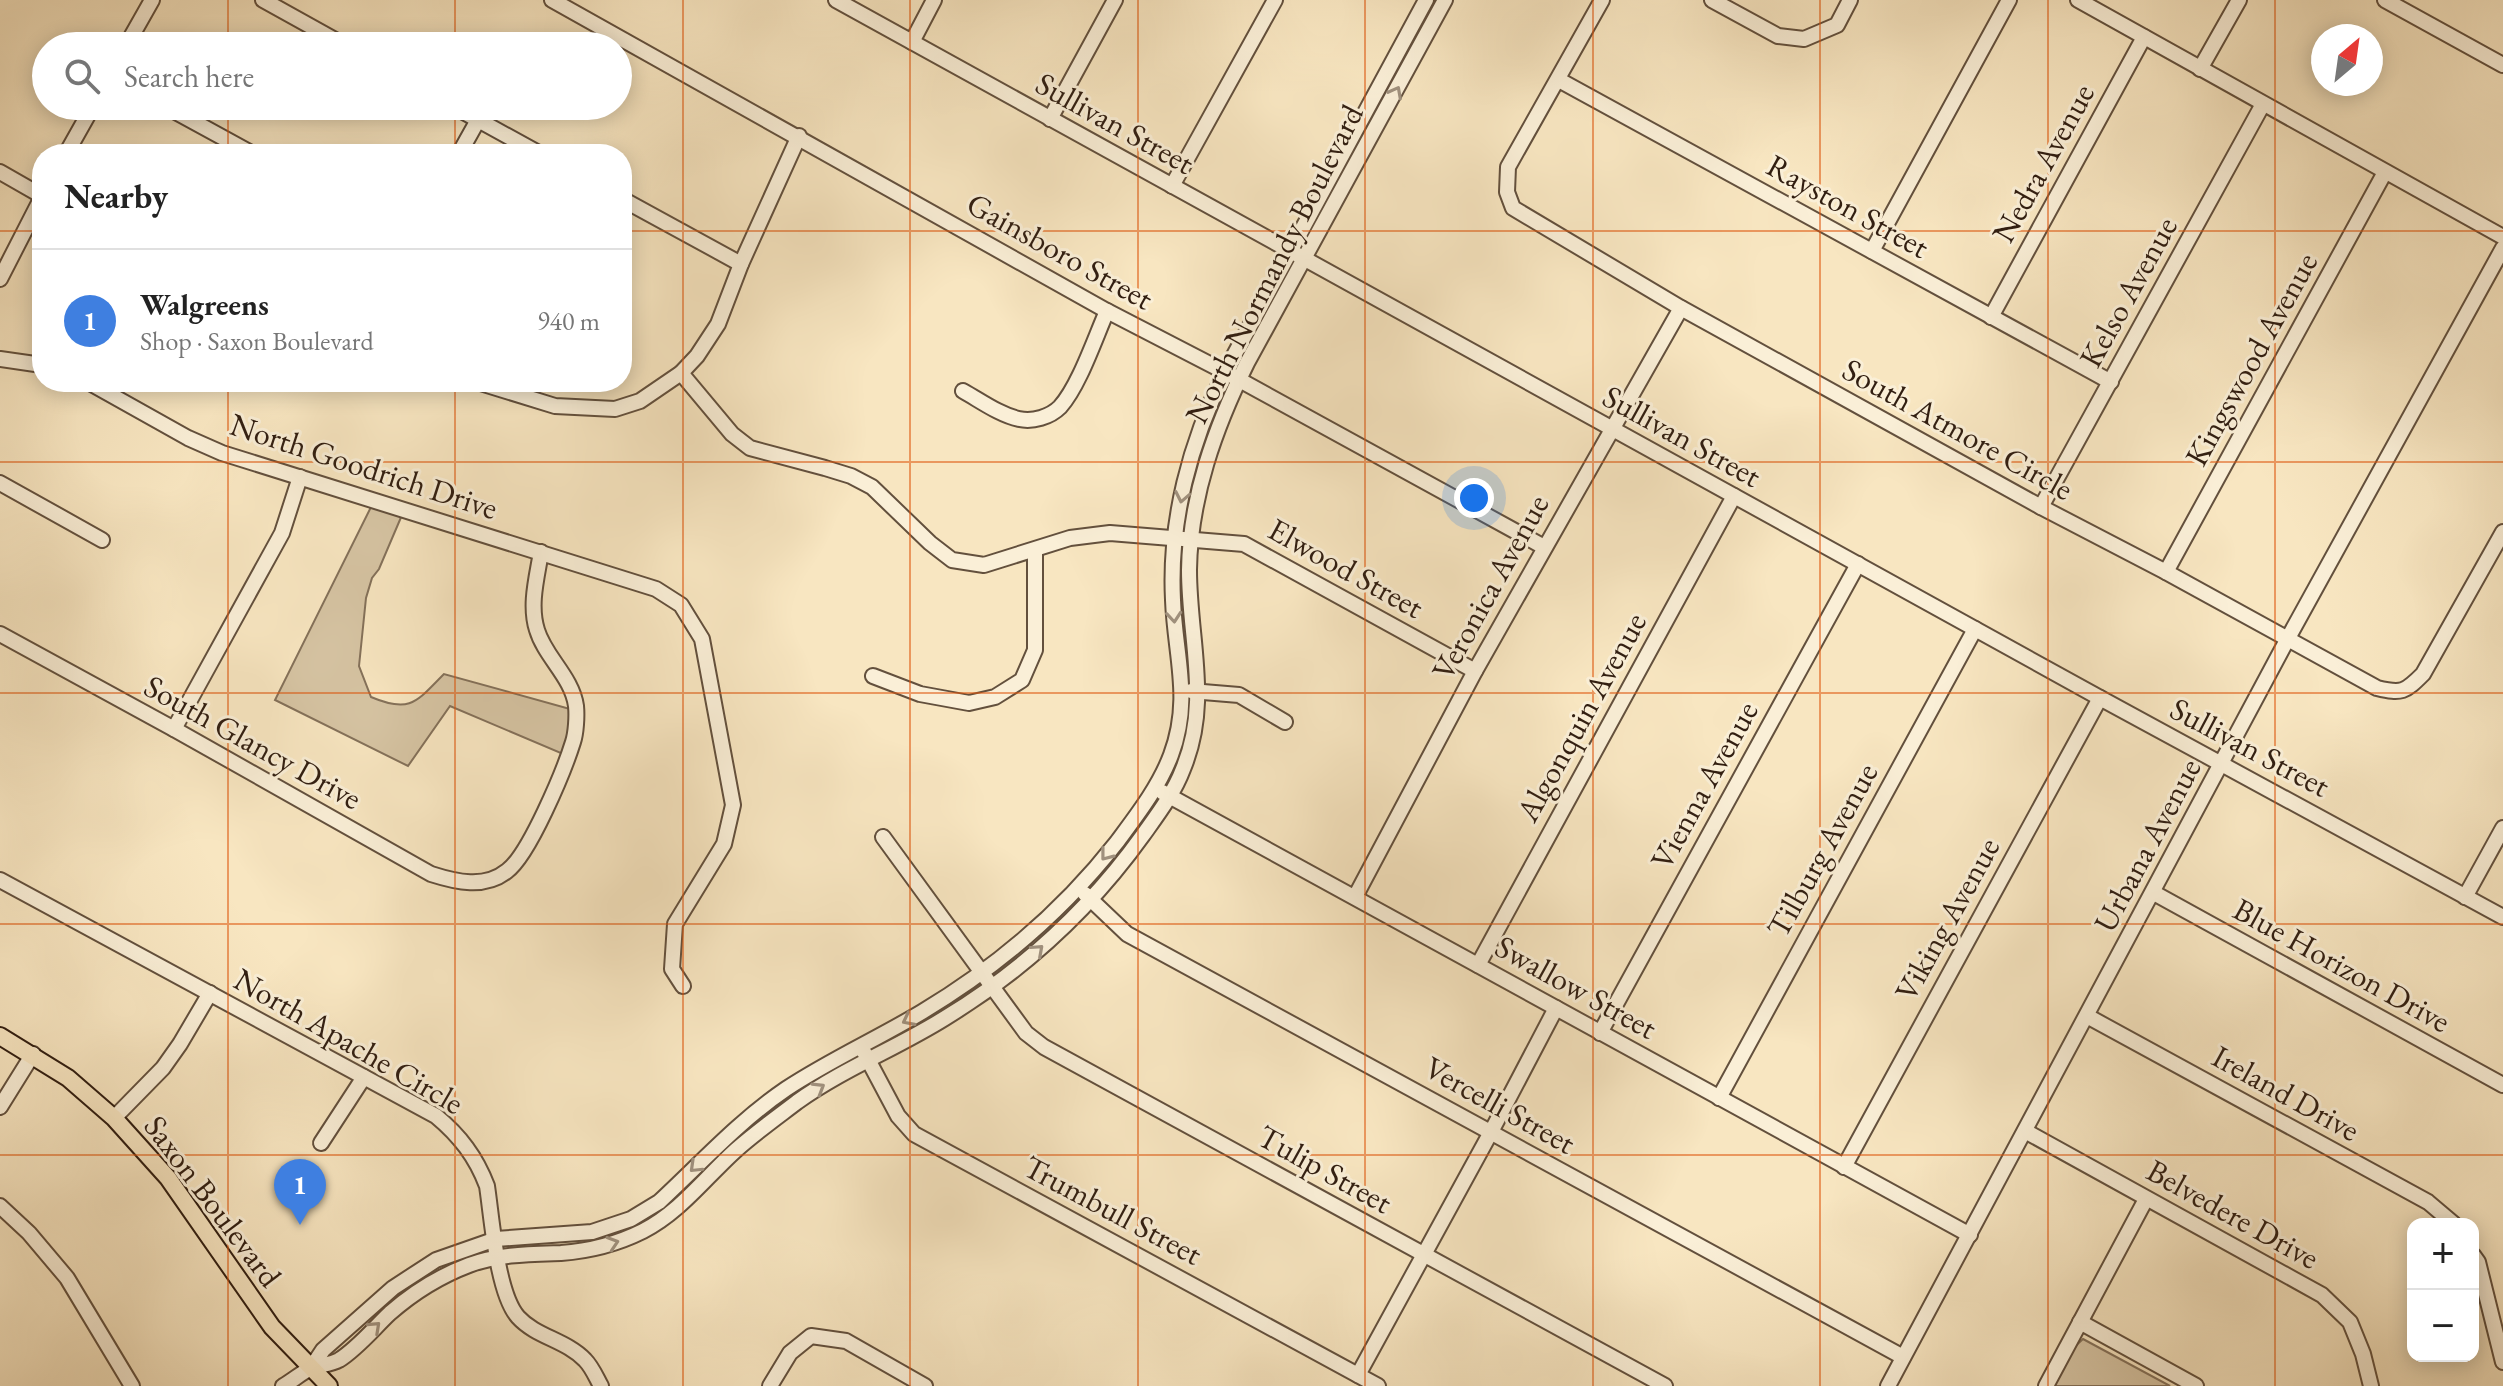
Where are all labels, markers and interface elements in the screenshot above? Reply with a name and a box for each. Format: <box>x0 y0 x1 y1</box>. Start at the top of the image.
north arrow <box>2311 24 2383 96</box>
search box <box>32 32 632 120</box>
icon: search <box>60 54 104 98</box>
text: Search here <box>124 57 254 96</box>
street label: Sullivan Street <box>1028 62 1202 184</box>
street label: Nedra Avenue <box>1982 76 2104 250</box>
one-way arrow <box>1386 86 1401 100</box>
street label: North Normandy Boulevard <box>1175 97 1373 431</box>
street label: Rayston Street <box>1759 144 1937 268</box>
text: Nearby <box>64 174 168 218</box>
street label: Gainsboro Street <box>959 183 1161 319</box>
street label: Kelso Avenue <box>2069 209 2187 375</box>
street label: Kingswood Avenue <box>2175 245 2327 473</box>
text: Walgreens <box>140 285 269 324</box>
text: 1 <box>83 304 97 338</box>
text: 940 m <box>537 304 600 338</box>
text: Shop · Saxon Boulevard <box>140 324 374 358</box>
street label: South Atmore Circle <box>1835 348 2081 510</box>
street label: Sullivan Street <box>1595 375 1769 497</box>
street label: North Goodrich Drive <box>225 403 503 529</box>
your location <box>1454 478 1494 518</box>
street label: Veronica Avenue <box>1422 487 1558 687</box>
one-way arrow <box>1174 490 1191 503</box>
street label: Elwood Street <box>1261 508 1431 628</box>
street label: Algonquin Avenue <box>1506 605 1656 830</box>
one-way arrow <box>1166 610 1183 623</box>
street label: South Glancy Drive <box>137 665 369 819</box>
street label: Sullivan Street <box>2163 687 2337 807</box>
street label: Vienna Avenue <box>1641 693 1767 877</box>
street label: Urbana Avenue <box>2084 751 2210 939</box>
street label: Tilburg Avenue <box>1757 755 1887 945</box>
street label: Viking Avenue <box>1885 830 2009 1008</box>
one-way arrow <box>1102 846 1116 861</box>
street label: Blue Horizon Drive <box>2226 888 2458 1042</box>
street label: Swallow Street <box>1488 925 1664 1049</box>
one-way arrow <box>1029 945 1044 959</box>
street label: North Apache Circle <box>227 958 471 1124</box>
one-way arrow <box>901 1010 916 1025</box>
street label: Ireland Drive <box>2205 1035 2367 1151</box>
street label: Vercelli Street <box>1417 1046 1583 1164</box>
one-way arrow <box>810 1082 825 1098</box>
street label: Saxon Boulevard <box>135 1107 292 1296</box>
street label: Tulip Street <box>1250 1115 1400 1223</box>
street label: Trumbull Street <box>1017 1145 1209 1275</box>
street label: Belvedere Drive <box>2139 1149 2327 1279</box>
one-way arrow <box>690 1158 704 1172</box>
pin: 1 <box>274 1159 326 1225</box>
map controls <box>2407 1218 2479 1362</box>
button: + <box>2407 1218 2479 1290</box>
one-way arrow <box>605 1236 619 1252</box>
button: − <box>2407 1290 2479 1362</box>
one-way arrow <box>366 1322 380 1337</box>

